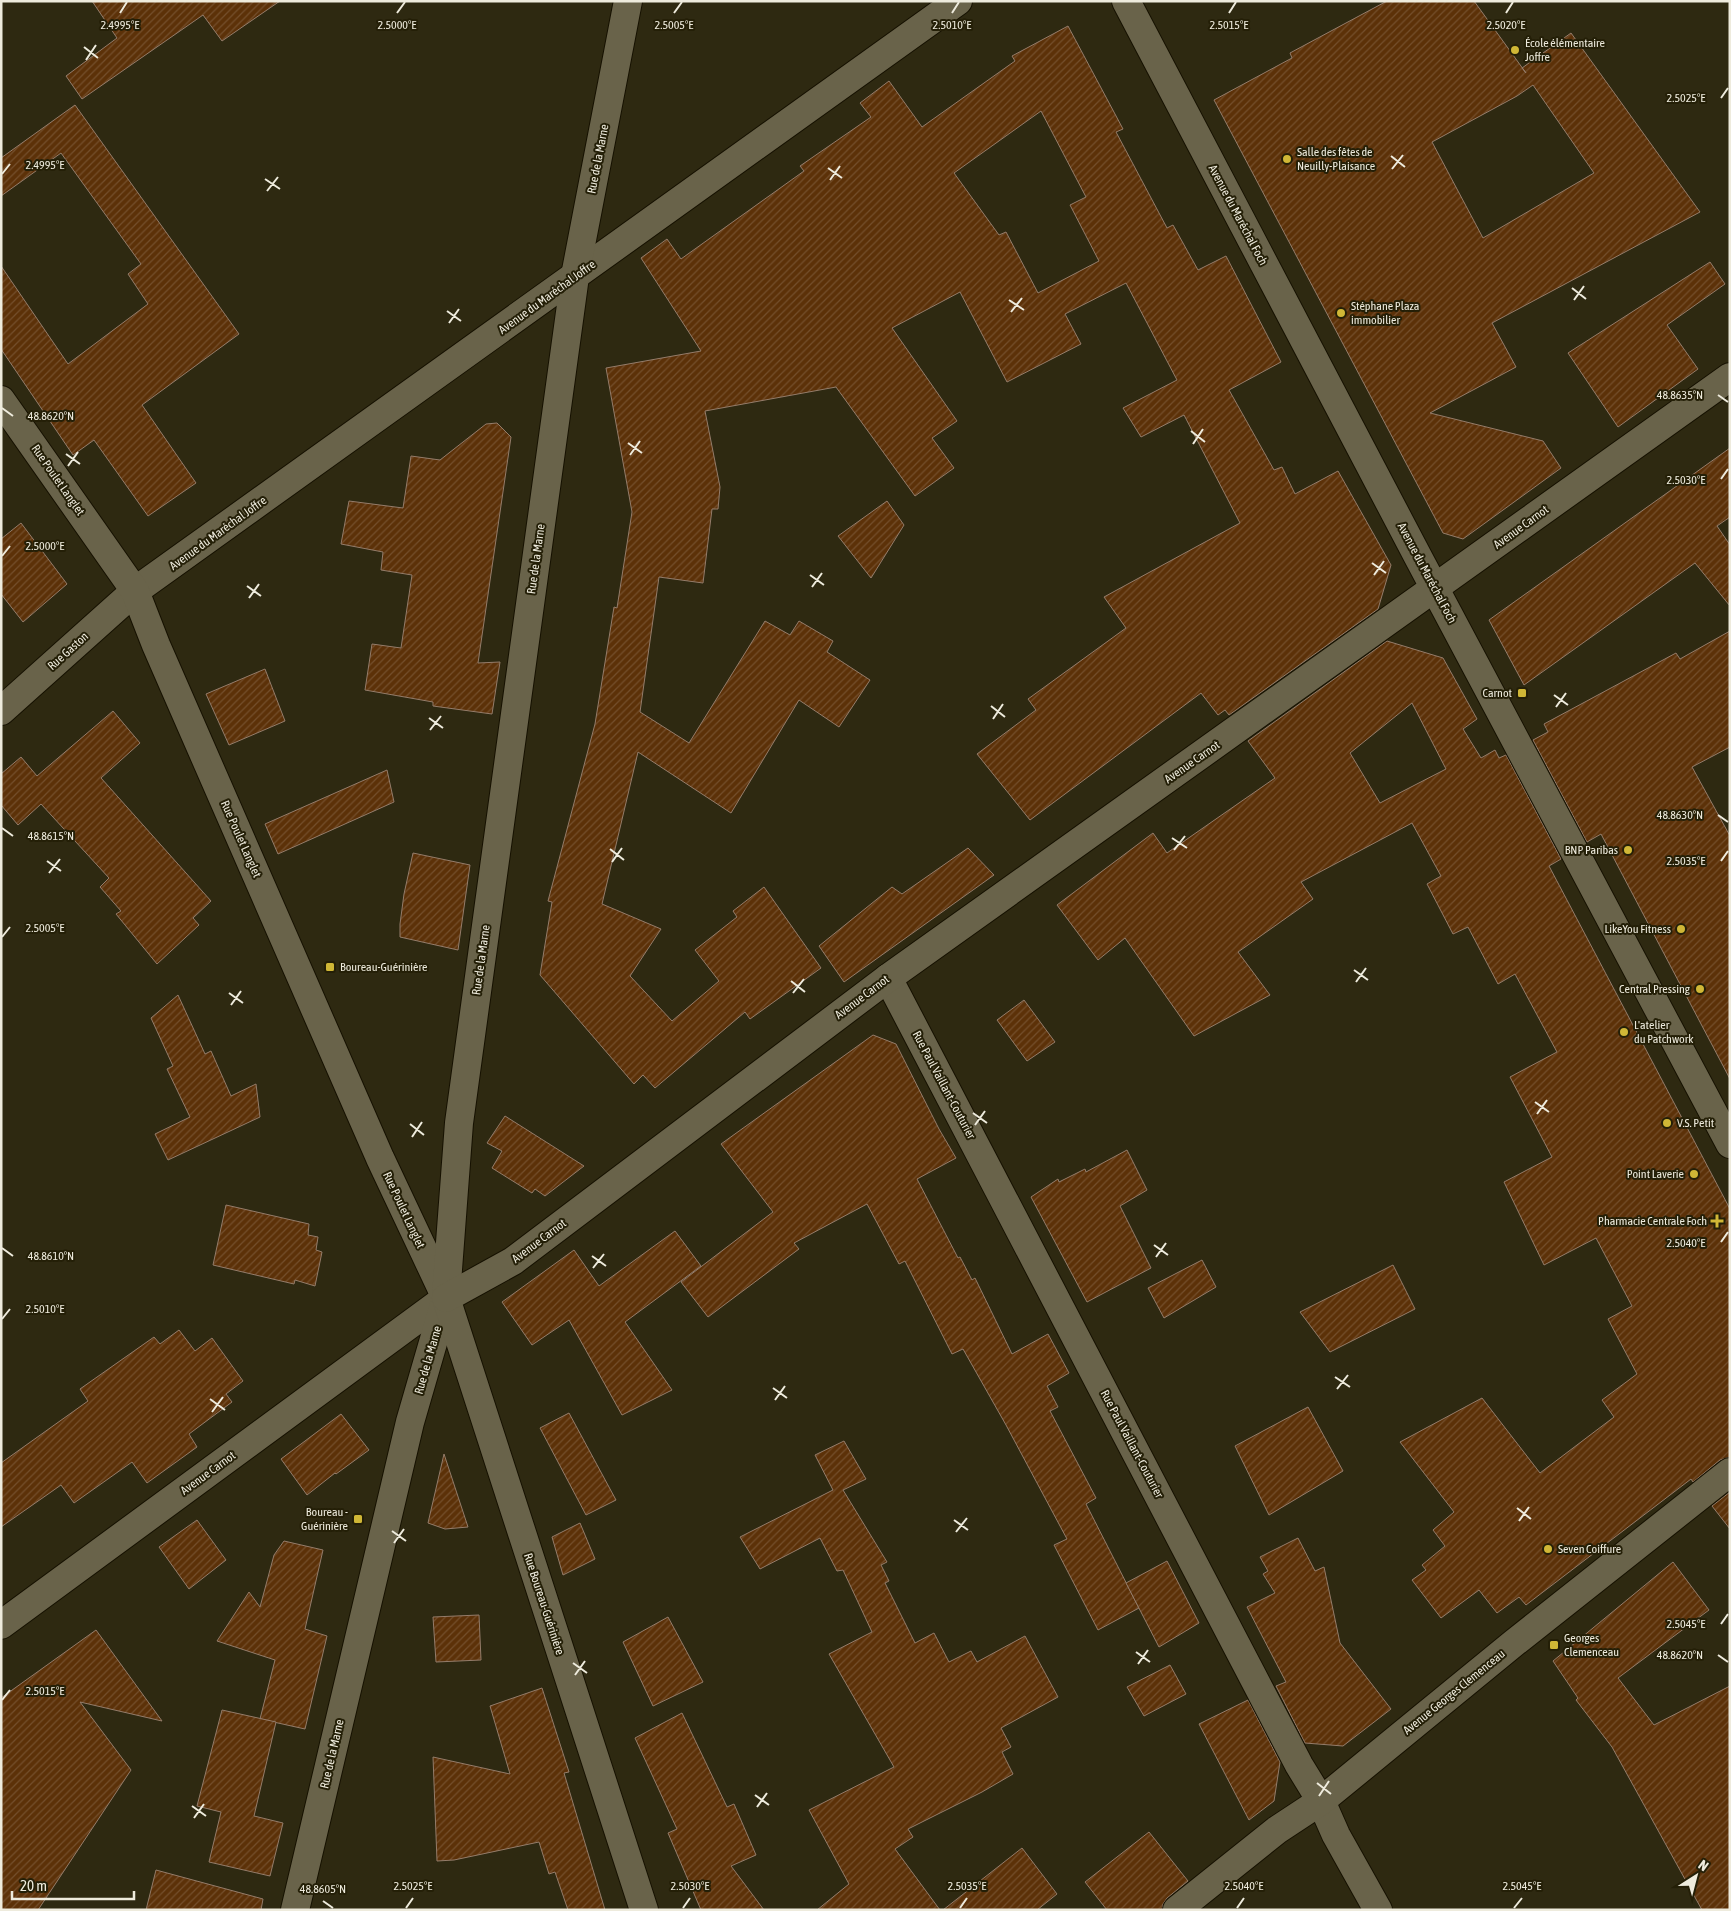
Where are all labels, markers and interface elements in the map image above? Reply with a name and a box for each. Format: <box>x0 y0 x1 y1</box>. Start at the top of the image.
text: 2.4995°E <box>101 18 139 32</box>
text: 2.5000°E <box>378 18 416 32</box>
text: 2.5005°E <box>655 18 693 32</box>
text: 2.5010°E <box>933 18 971 32</box>
text: 2.5015°E <box>1210 18 1248 32</box>
text: 2.5020°E <box>1487 18 1525 32</box>
place label: École élémentaire Joffre <box>1525 36 1605 64</box>
marker: École élémentaire Joffre <box>1509 44 1521 56</box>
text: 2.5025°E <box>1667 91 1705 105</box>
street label: Rue de la Marne <box>584 123 612 195</box>
place label: Salle des fêtes de Neuilly-Plaisance <box>1297 145 1375 173</box>
marker: Salle des fêtes de Neuilly-Plaisance <box>1281 153 1293 165</box>
text: 2.4995°E <box>26 158 64 172</box>
street label: Avenue du Maréchal Foch <box>1206 162 1270 268</box>
street label: Avenue du Maréchal Joffre <box>496 257 598 337</box>
place label: Stéphane Plaza immobilier <box>1351 299 1419 327</box>
marker: Stéphane Plaza immobilier <box>1335 307 1347 319</box>
text: 48.8635°N <box>1657 388 1703 402</box>
text: 48.8620°N <box>28 409 74 423</box>
street label: Rue Poulet Langlet <box>28 442 88 518</box>
text: 2.5030°E <box>1667 473 1705 487</box>
street label: Avenue du Maréchal Joffre <box>167 493 269 573</box>
street label: Avenue Carnot <box>1491 502 1552 552</box>
street label: Avenue du Maréchal Foch <box>1395 520 1459 626</box>
street label: Rue de la Marne <box>524 523 548 595</box>
text: 2.5000°E <box>26 539 64 553</box>
street label: Rue Gaston <box>45 629 91 673</box>
place label: Carnot <box>1483 686 1513 700</box>
marker: Carnot <box>1516 687 1528 699</box>
street label: Avenue Carnot <box>1162 738 1223 786</box>
street label: Rue Poulet Langlet <box>218 798 264 880</box>
text: 48.8630°N <box>1657 808 1703 822</box>
text: 48.8615°N <box>28 829 74 843</box>
place label: BNP Paribas <box>1565 843 1618 857</box>
marker: BNP Paribas <box>1622 844 1634 856</box>
text: 2.5035°E <box>1667 854 1705 868</box>
text: 2.5005°E <box>26 921 64 935</box>
place label: LikeYou Fitness <box>1605 922 1671 936</box>
marker: LikeYou Fitness <box>1675 923 1687 935</box>
street label: Rue de la Marne <box>469 924 493 996</box>
place label: Boureau-Guérinière <box>340 960 427 974</box>
marker: Boureau-Guérinière <box>324 961 336 973</box>
street label: Avenue Carnot <box>832 972 892 1022</box>
place label: Central Pressing <box>1619 982 1691 996</box>
marker: Central Pressing <box>1694 983 1706 995</box>
place label: L'atelier du Patchwork <box>1634 1018 1694 1046</box>
marker: L'atelier du Patchwork <box>1618 1026 1630 1038</box>
street label: Rue Paul Vaillant-Couturier <box>910 1029 979 1142</box>
place label: V.S. Petit <box>1677 1116 1715 1130</box>
marker: V.S. Petit <box>1661 1117 1673 1129</box>
place label: Point Laverie <box>1627 1167 1684 1181</box>
marker: Point Laverie <box>1688 1168 1700 1180</box>
street label: Rue Poulet Langlet <box>380 1169 428 1251</box>
place label: Pharmacie Centrale Foch <box>1598 1214 1707 1228</box>
marker: Pharmacie Centrale Foch <box>1711 1215 1723 1227</box>
street label: Avenue Carnot <box>509 1216 569 1266</box>
text: 2.5040°E <box>1667 1236 1705 1250</box>
text: 48.8610°N <box>28 1249 74 1263</box>
text: 2.5010°E <box>26 1302 64 1316</box>
street label: Rue de la Marne <box>412 1324 444 1396</box>
street label: Rue Paul Vaillant-Couturier <box>1098 1388 1167 1501</box>
street label: Avenue Carnot <box>178 1448 239 1498</box>
place label: Boureau - Guérinière <box>301 1505 348 1533</box>
marker: Boureau - Guérinière <box>352 1513 364 1525</box>
place label: Seven Coiffure <box>1558 1542 1621 1556</box>
marker: Seven Coiffure <box>1542 1543 1554 1555</box>
street label: Rue Boureau-Guérinière <box>521 1551 567 1657</box>
text: 2.5045°E <box>1667 1617 1705 1631</box>
place label: Georges Clemenceau <box>1564 1631 1619 1659</box>
marker: Georges Clemenceau <box>1548 1639 1560 1651</box>
street label: Avenue Georges Clemenceau <box>1400 1647 1508 1737</box>
text: 48.8620°N <box>1657 1648 1703 1662</box>
text: 2.5015°E <box>26 1684 64 1698</box>
street label: Rue de la Marne <box>317 1718 347 1790</box>
north arrow <box>1671 1851 1721 1901</box>
text: N <box>1696 1857 1712 1874</box>
scale bar <box>12 1868 135 1900</box>
text: 20 m <box>20 1877 47 1894</box>
text: 2.5025°E <box>394 1879 432 1893</box>
text: 2.5030°E <box>671 1879 709 1893</box>
text: 2.5035°E <box>948 1879 986 1893</box>
text: 2.5040°E <box>1225 1879 1263 1893</box>
text: 2.5045°E <box>1503 1879 1541 1893</box>
text: 48.8605°N <box>300 1882 346 1896</box>

